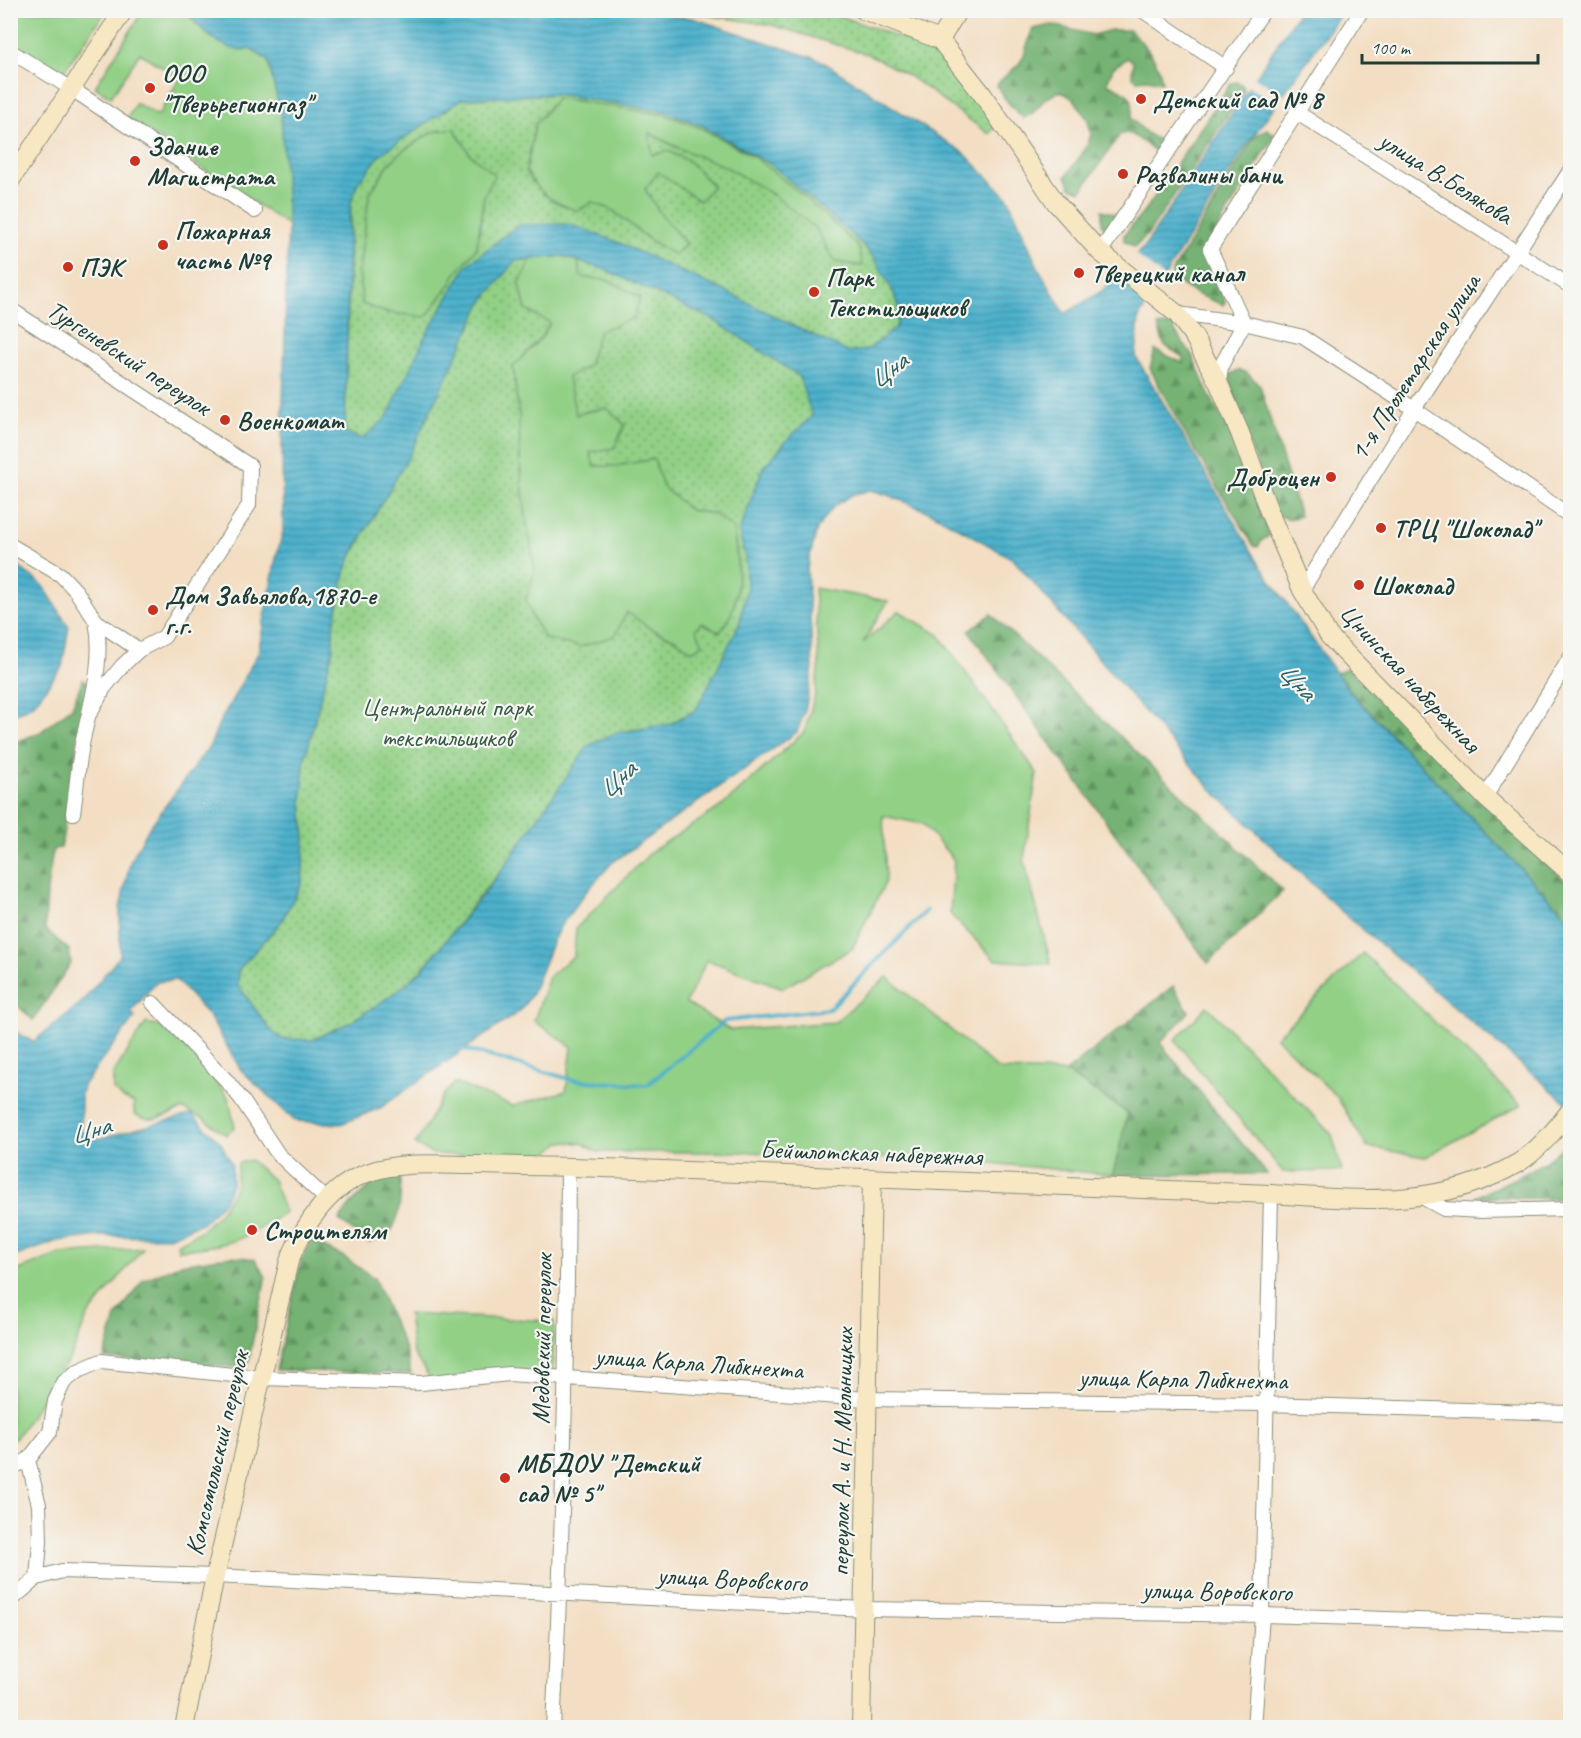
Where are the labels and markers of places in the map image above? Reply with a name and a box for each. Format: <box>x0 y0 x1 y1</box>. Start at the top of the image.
place label: ООО "Тверьрегионгаз" <box>162 57 317 120</box>
marker: ООО "Тверьрегионгаз" <box>143 81 157 95</box>
place label: Детский сад № 8 <box>1153 83 1325 116</box>
marker: Детский сад № 8 <box>1134 92 1148 106</box>
place label: Здание Магистрата <box>147 130 276 193</box>
marker: Здание Магистрата <box>128 154 142 168</box>
place label: Развалины бани <box>1135 158 1284 191</box>
marker: Развалины бани <box>1116 167 1130 181</box>
place label: Пожарная часть №9 <box>175 214 272 277</box>
marker: Пожарная часть №9 <box>156 238 170 252</box>
place label: ПЭК <box>80 251 128 284</box>
place label: Тверецкий канал <box>1091 257 1246 290</box>
marker: ПЭК <box>61 260 75 274</box>
place label: Парк Текстильщиков <box>826 261 970 324</box>
marker: Тверецкий канал <box>1072 266 1086 280</box>
marker: Парк Текстильщиков <box>807 285 821 299</box>
place label: Военкомат <box>237 404 345 437</box>
marker: Военкомат <box>218 413 232 427</box>
place label: Доброцен <box>1227 461 1321 494</box>
marker: Доброцен <box>1324 470 1338 484</box>
place label: ТРЦ "Шоколад" <box>1393 512 1543 545</box>
marker: ТРЦ "Шоколад" <box>1374 521 1388 535</box>
place label: Шоколад <box>1371 569 1455 602</box>
marker: Шоколад <box>1352 578 1366 592</box>
place label: Дом Завьялова,1870-е г.г. <box>165 579 378 642</box>
marker: Дом Завьялова,1870-е г.г. <box>146 603 160 617</box>
place label: Строителям <box>264 1214 387 1247</box>
marker: Строителям <box>245 1223 259 1237</box>
place label: МБДОУ "Детский сад № 5" <box>517 1447 702 1510</box>
marker: МБДОУ "Детский сад № 5" <box>498 1471 512 1485</box>

